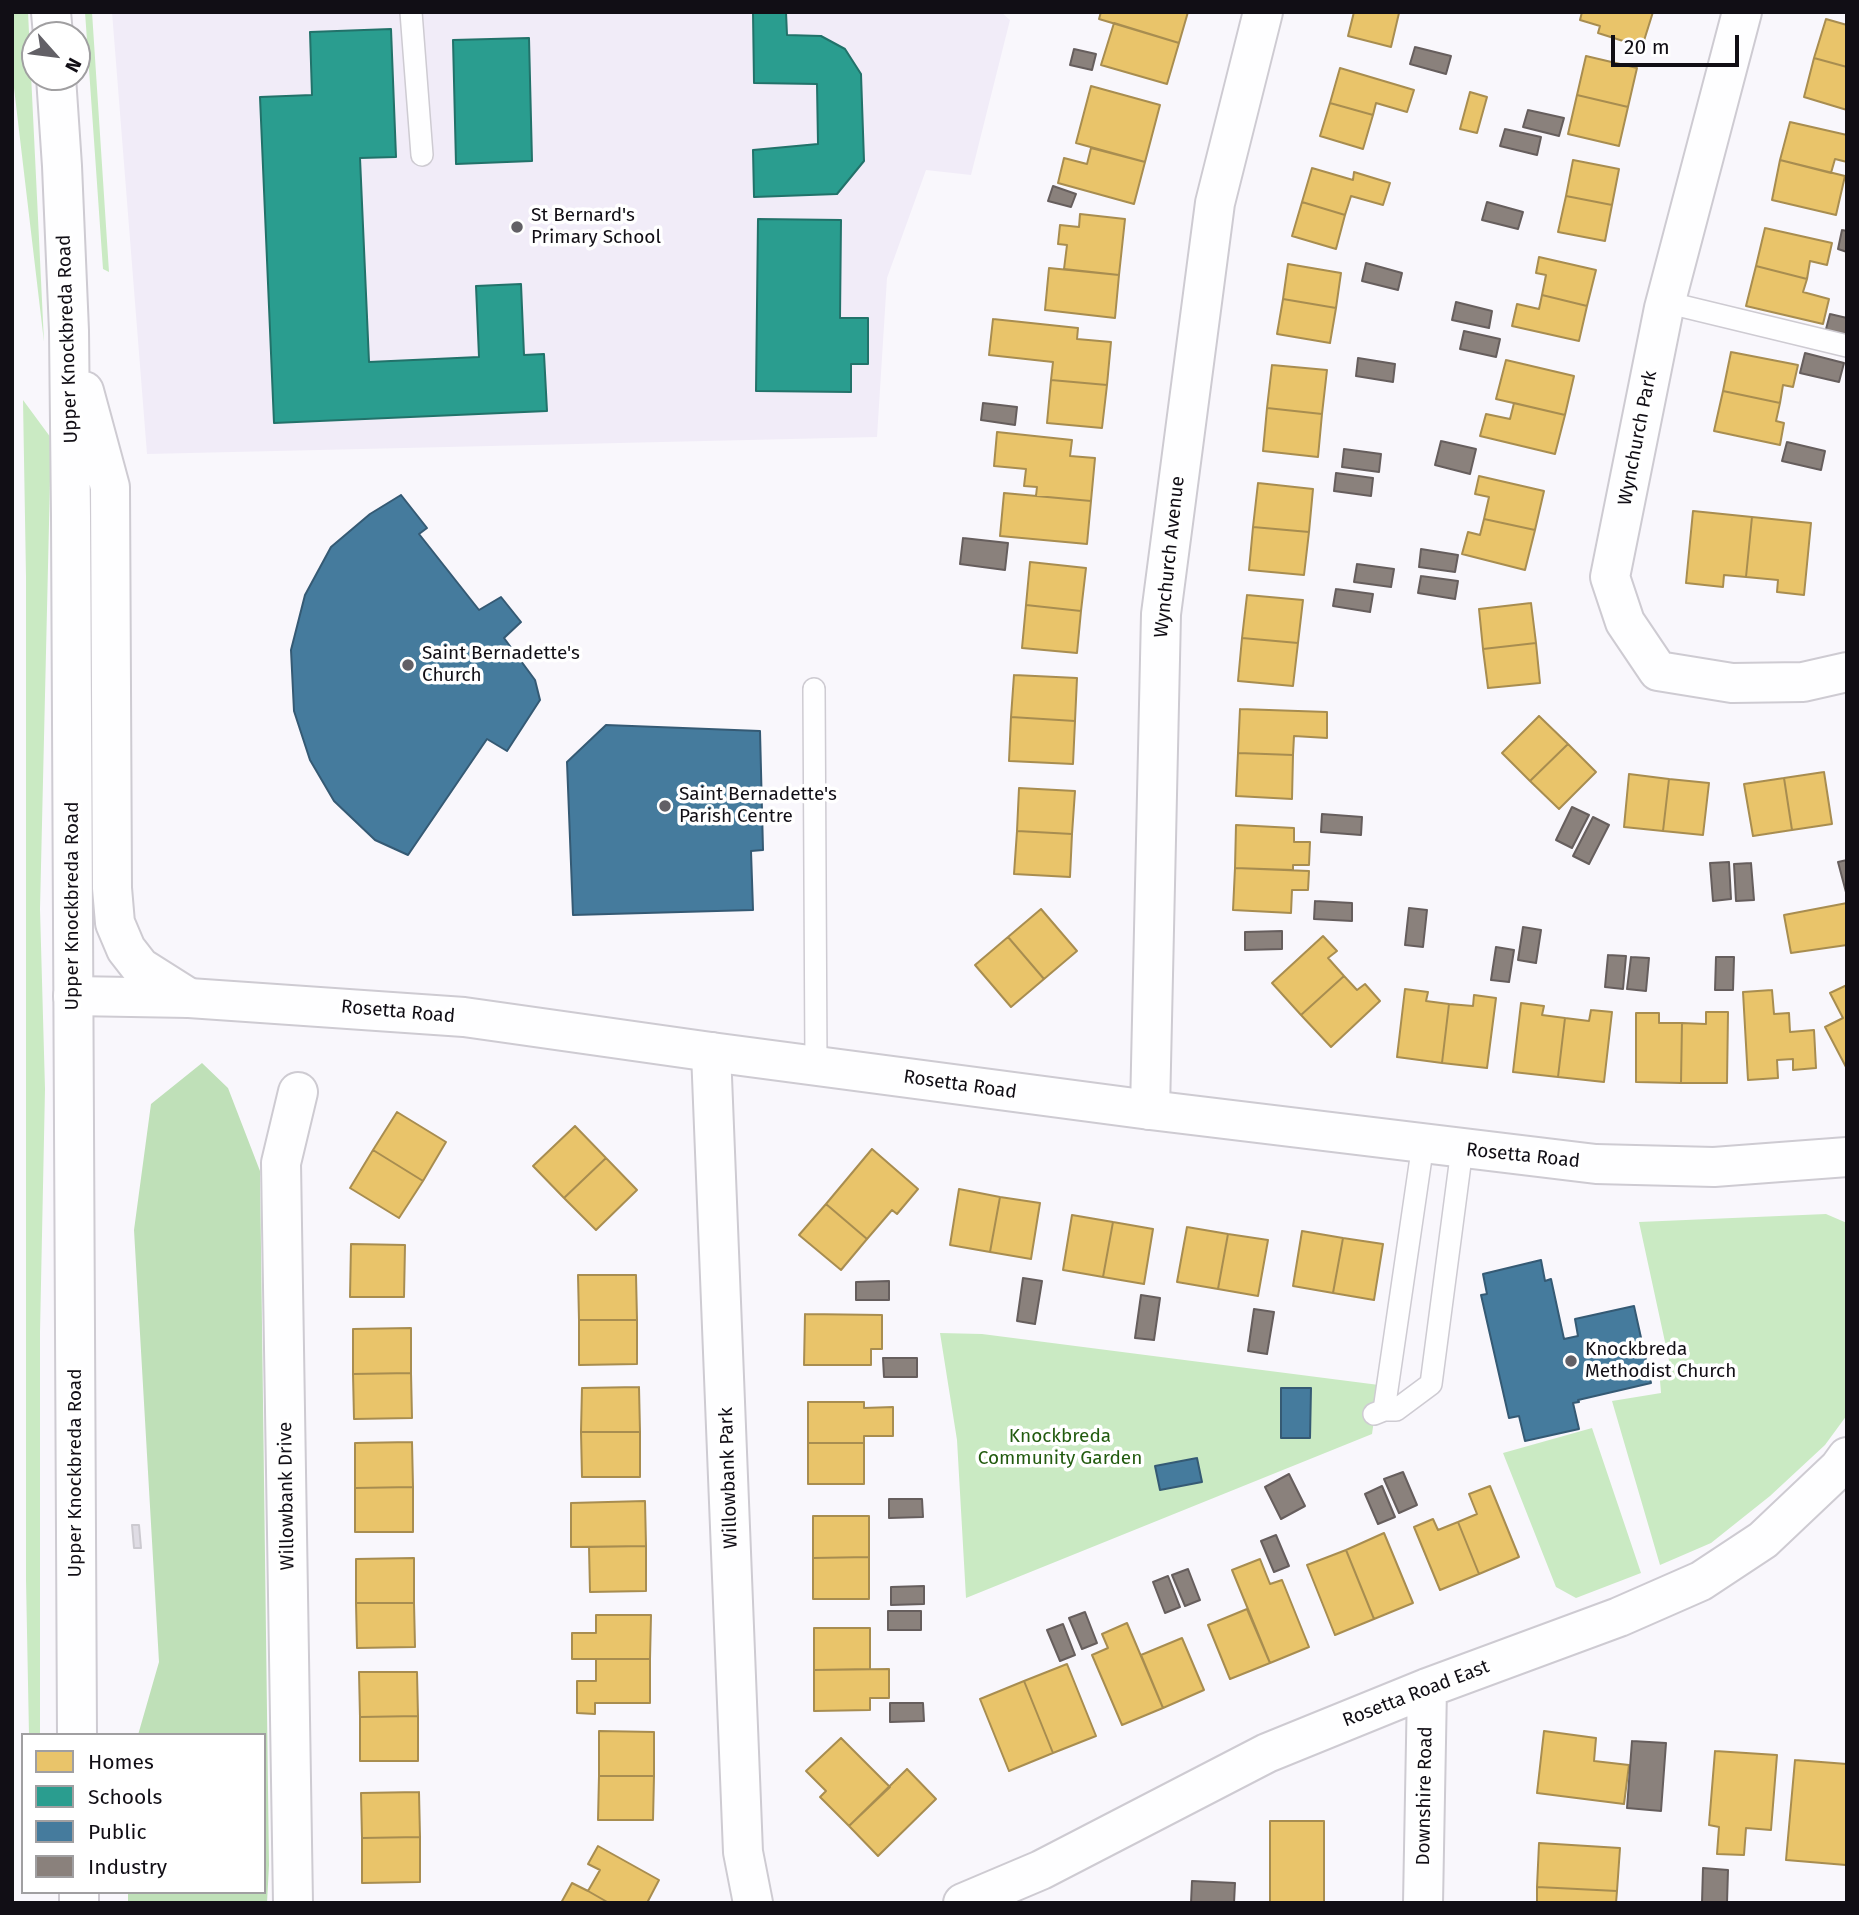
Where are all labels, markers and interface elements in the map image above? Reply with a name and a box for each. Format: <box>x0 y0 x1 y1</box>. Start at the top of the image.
north arrow <box>21 21 91 91</box>
scale bar <box>1614 21 1742 65</box>
text: 20 m <box>1624 34 1670 60</box>
text: N <box>60 54 86 76</box>
place label: St Bernard's Primary School <box>531 205 661 249</box>
marker: St Bernard's Primary School <box>509 219 525 235</box>
street label: Upper Knockbreda Road <box>53 234 83 444</box>
street label: Wynchurch Park <box>1614 369 1662 507</box>
street label: Wynchurch Avenue <box>1150 475 1190 639</box>
place label: Saint Bernadette's Church <box>422 643 580 687</box>
marker: Saint Bernadette's Church <box>400 657 416 673</box>
place label: Saint Bernadette's Parish Centre <box>679 784 837 828</box>
marker: Saint Bernadette's Parish Centre <box>657 798 673 814</box>
street label: Upper Knockbreda Road <box>62 801 84 1011</box>
street label: Rosetta Road <box>340 996 456 1028</box>
street label: Rosetta Road <box>902 1066 1018 1104</box>
street label: Rosetta Road <box>1465 1139 1581 1173</box>
place label: Knockbreda Methodist Church <box>1585 1339 1736 1383</box>
marker: Knockbreda Methodist Church <box>1563 1353 1579 1369</box>
street label: Upper Knockbreda Road <box>65 1368 87 1578</box>
street label: Willowbank Park <box>715 1407 743 1549</box>
street label: Willowbank Drive <box>274 1421 300 1571</box>
park label: Knockbreda Community Garden <box>978 1426 1142 1470</box>
street label: Rosetta Road East <box>1339 1656 1493 1732</box>
street label: Downshire Road <box>1412 1726 1438 1866</box>
legend <box>21 1733 266 1894</box>
text: Homes <box>88 1749 154 1775</box>
text: Schools <box>88 1784 162 1810</box>
text: Public <box>88 1819 146 1845</box>
text: Industry <box>88 1854 167 1880</box>

